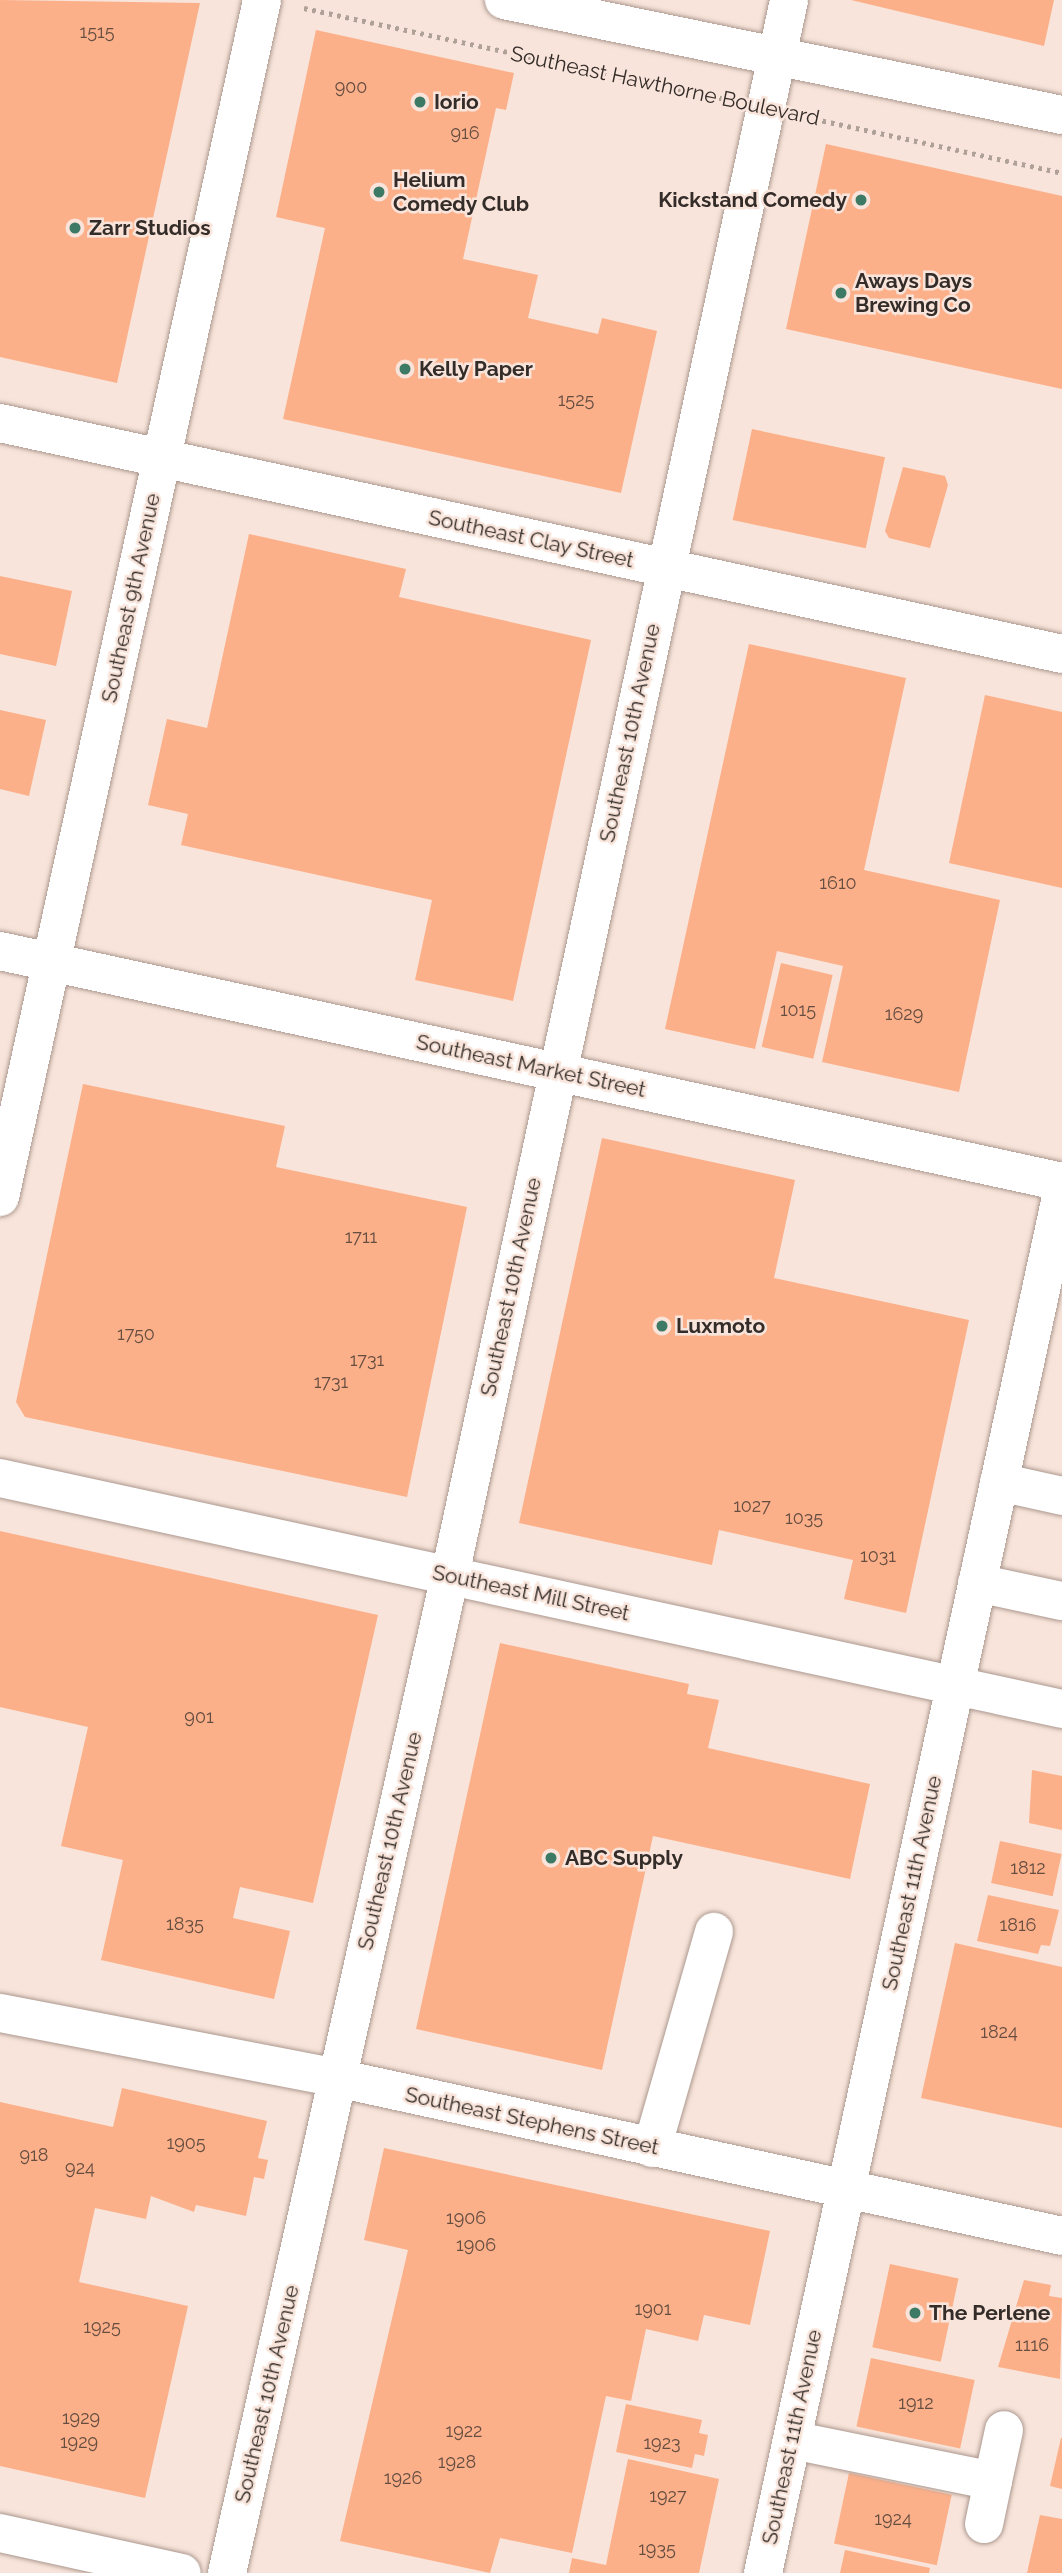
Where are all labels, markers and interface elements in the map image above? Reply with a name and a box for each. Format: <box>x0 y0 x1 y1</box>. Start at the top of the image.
house number: 1515 <box>79 21 115 43</box>
street label: Southeast Hawthorne Boulevard <box>508 41 822 131</box>
house number: 900 <box>335 76 367 98</box>
place label: Iorio <box>434 89 479 115</box>
marker: Iorio <box>412 94 428 110</box>
house number: 916 <box>450 122 480 144</box>
place label: Helium Comedy Club <box>393 167 530 217</box>
marker: Helium Comedy Club <box>371 184 387 200</box>
place label: Kickstand Comedy <box>658 187 847 213</box>
marker: Kickstand Comedy <box>853 192 869 208</box>
place label: Zarr Studios <box>89 215 211 241</box>
marker: Zarr Studios <box>67 220 83 236</box>
place label: Aways Days Brewing Co <box>855 268 972 318</box>
marker: Aways Days Brewing Co <box>833 285 849 301</box>
place label: Kelly Paper <box>419 356 533 382</box>
marker: Kelly Paper <box>397 361 413 377</box>
house number: 1525 <box>558 389 594 411</box>
street label: Southeast 9th Avenue <box>96 491 166 705</box>
street label: Southeast Clay Street <box>426 505 636 573</box>
street label: Southeast 10th Avenue <box>594 621 666 845</box>
house number: 1610 <box>819 872 857 894</box>
house number: 1015 <box>780 999 816 1021</box>
house number: 1629 <box>885 1003 923 1025</box>
street label: Southeast Market Street <box>414 1029 648 1103</box>
street label: Southeast 10th Avenue <box>475 1175 547 1399</box>
house number: 1711 <box>345 1226 377 1248</box>
place label: Luxmoto <box>676 1313 765 1339</box>
marker: Luxmoto <box>654 1318 670 1334</box>
house number: 1750 <box>117 1323 155 1345</box>
house number: 1731 <box>350 1349 384 1371</box>
house number: 1731 <box>314 1371 348 1393</box>
house number: 1027 <box>733 1495 771 1517</box>
house number: 1035 <box>785 1507 823 1529</box>
house number: 1031 <box>860 1545 896 1567</box>
street label: Southeast Mill Street <box>430 1560 632 1626</box>
house number: 901 <box>184 1706 214 1728</box>
street label: Southeast 10th Avenue <box>353 1729 427 1953</box>
street label: Southeast 11th Avenue <box>877 1773 947 1993</box>
place label: ABC Supply <box>565 1845 683 1871</box>
marker: ABC Supply <box>543 1850 559 1866</box>
house number: 1812 <box>1010 1857 1046 1879</box>
house number: 1835 <box>166 1913 204 1935</box>
house number: 1816 <box>1000 1914 1036 1936</box>
house number: 1824 <box>980 2021 1018 2043</box>
street label: Southeast Stephens Street <box>403 2082 661 2160</box>
house number: 1905 <box>166 2132 206 2154</box>
house number: 918 <box>20 2144 48 2166</box>
house number: 924 <box>65 2157 95 2179</box>
house number: 1906 <box>446 2207 486 2229</box>
house number: 1906 <box>456 2234 496 2256</box>
street label: Southeast 10th Avenue <box>230 2282 304 2506</box>
house number: 1901 <box>635 2298 671 2320</box>
place label: The Perlene <box>929 2300 1050 2326</box>
marker: The Perlene <box>907 2305 923 2321</box>
house number: 1925 <box>83 2316 121 2338</box>
street label: Southeast 11th Avenue <box>757 2327 827 2547</box>
house number: 1116 <box>1015 2334 1049 2356</box>
house number: 1912 <box>898 2392 934 2414</box>
house number: 1929 <box>62 2407 100 2429</box>
house number: 1922 <box>445 2420 483 2442</box>
house number: 1929 <box>60 2431 98 2453</box>
house number: 1923 <box>643 2432 681 2454</box>
house number: 1928 <box>438 2451 476 2473</box>
house number: 1926 <box>384 2467 422 2489</box>
house number: 1927 <box>649 2485 687 2507</box>
house number: 1924 <box>874 2508 912 2530</box>
house number: 1935 <box>638 2538 676 2560</box>

